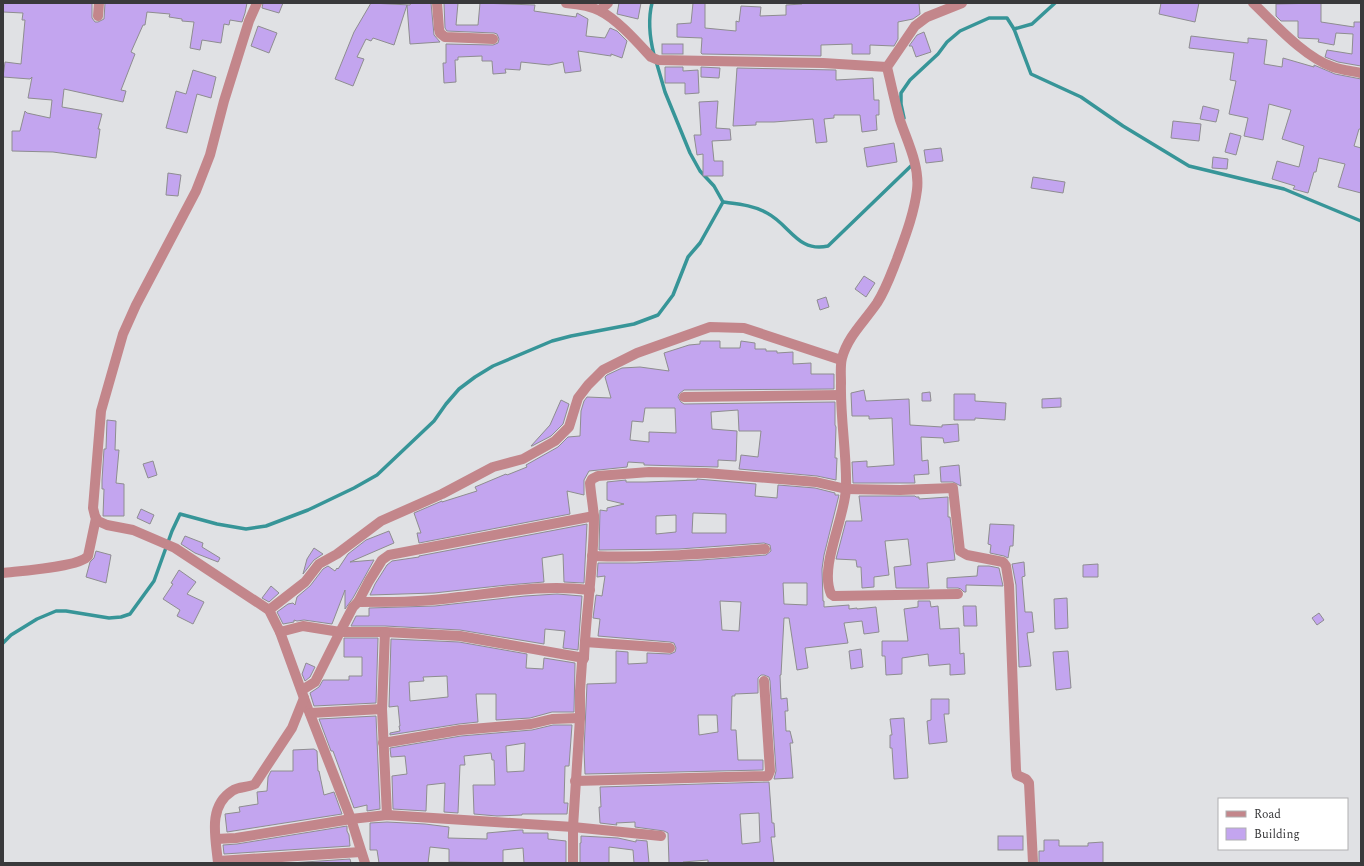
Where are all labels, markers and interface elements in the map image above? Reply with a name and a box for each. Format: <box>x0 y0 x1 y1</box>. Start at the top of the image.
legend <box>1218 798 1348 850</box>
text: Road <box>1254 805 1281 824</box>
text: Building <box>1254 825 1300 844</box>

